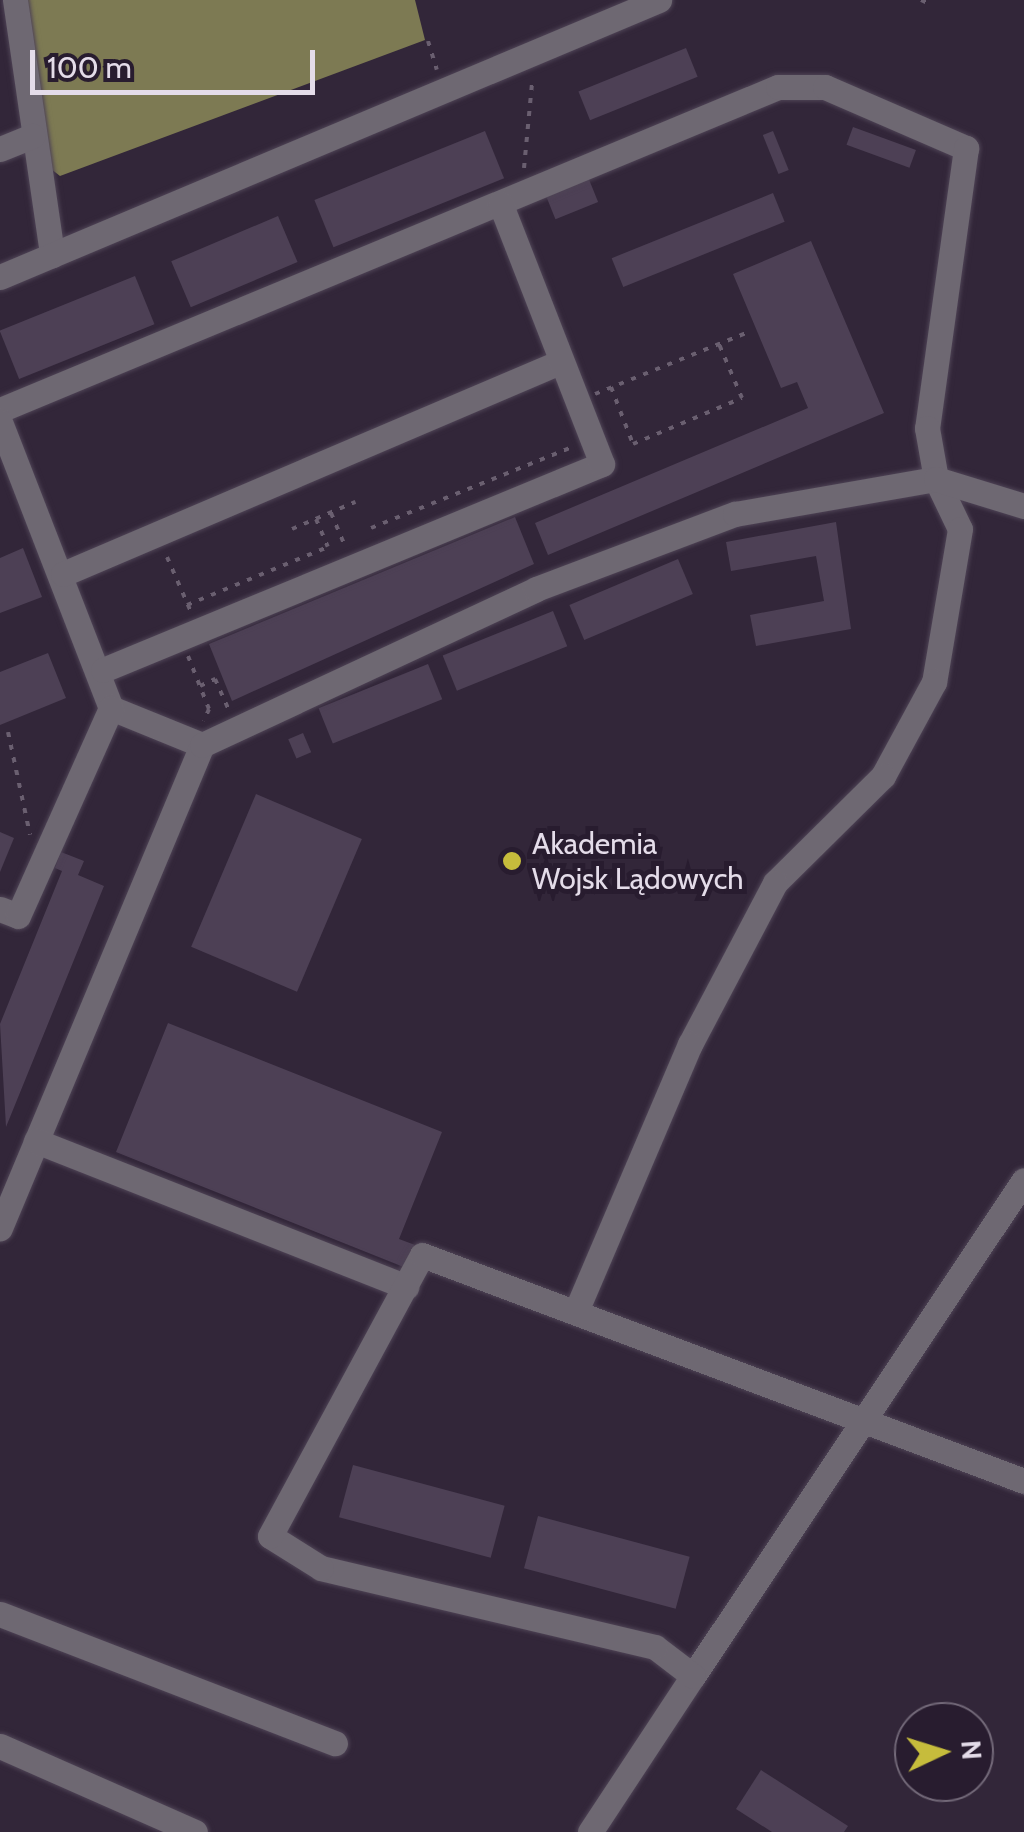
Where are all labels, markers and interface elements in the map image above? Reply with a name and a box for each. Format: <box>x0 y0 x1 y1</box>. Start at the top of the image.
scale bar <box>35 30 320 92</box>
text: 100 m <box>47 49 132 86</box>
place label: Akademia Wojsk Lądowych <box>532 826 744 896</box>
marker: Akademia Wojsk Lądowych <box>501 850 523 872</box>
north arrow <box>894 1702 994 1802</box>
text: N <box>954 1739 990 1761</box>

